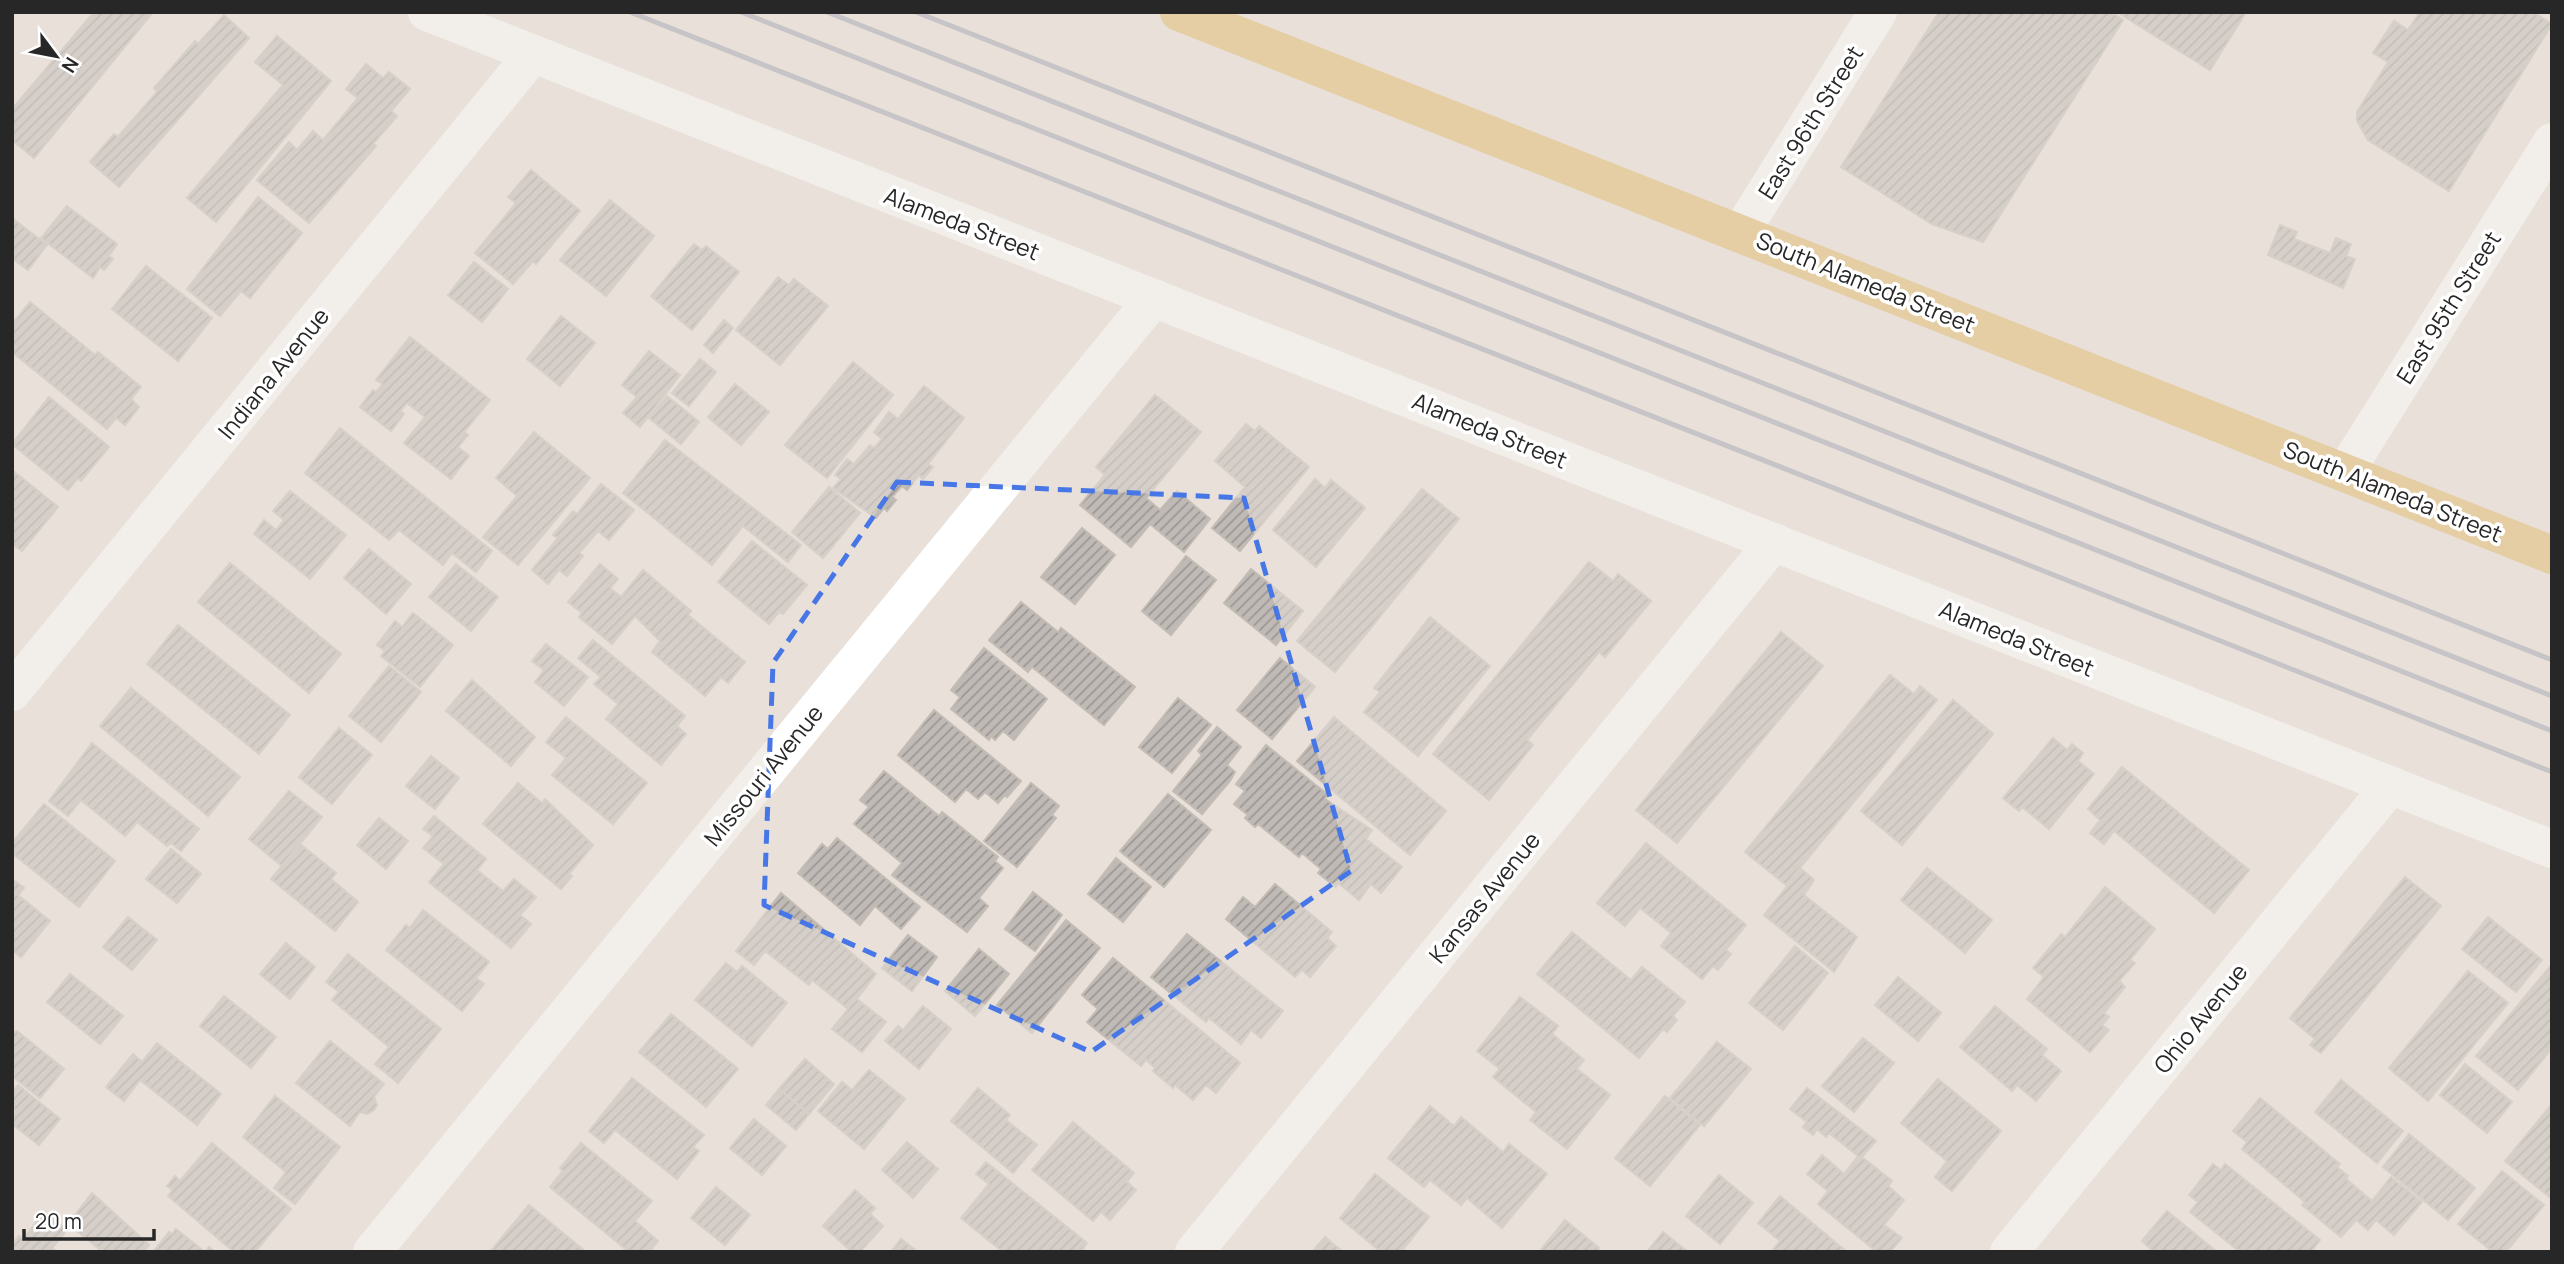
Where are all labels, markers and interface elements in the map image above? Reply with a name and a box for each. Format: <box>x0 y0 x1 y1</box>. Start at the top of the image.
north arrow <box>21 21 91 91</box>
street label: East 96th Street <box>1750 39 1870 205</box>
text: N <box>56 52 85 78</box>
street label: Alameda Street <box>880 179 1044 267</box>
street label: South Alameda Street <box>1752 224 1980 340</box>
street label: East 95th Street <box>2388 225 2508 389</box>
street label: Indiana Avenue <box>210 301 336 445</box>
street label: Alameda Street <box>1408 384 1572 476</box>
street label: South Alameda Street <box>2279 433 2507 549</box>
street label: Alameda Street <box>1935 592 2099 684</box>
street label: Missouri Avenue <box>696 698 830 852</box>
street label: Kansas Avenue <box>1421 825 1547 969</box>
street label: Ohio Avenue <box>2146 956 2254 1080</box>
scale bar <box>24 1198 154 1242</box>
text: 20 m <box>35 1207 82 1235</box>

